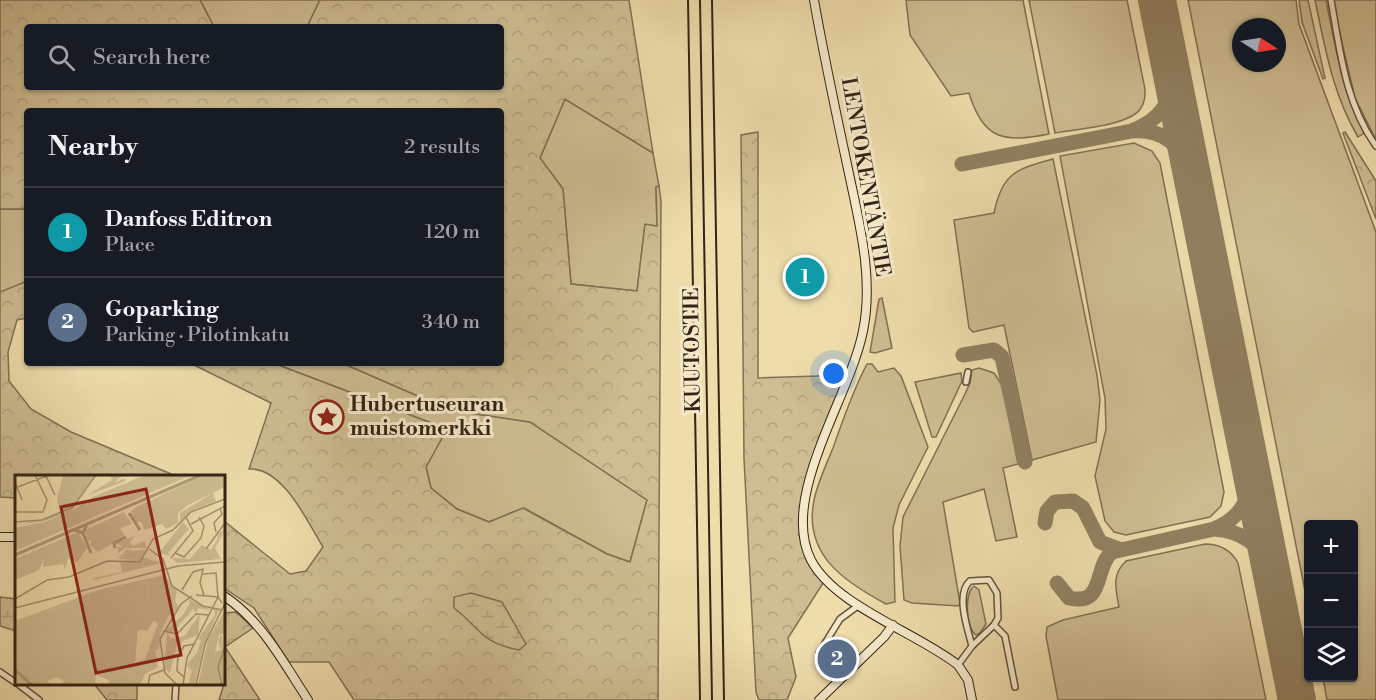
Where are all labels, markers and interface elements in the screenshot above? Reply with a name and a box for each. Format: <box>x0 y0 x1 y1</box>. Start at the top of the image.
north arrow <box>1232 18 1286 72</box>
search box <box>24 24 504 90</box>
icon: search <box>45 41 78 74</box>
text: Search here <box>93 44 210 71</box>
street label: LENTOKENTÄNTIE <box>835 75 897 279</box>
text: Nearby <box>48 131 138 163</box>
text: 2 results <box>404 135 480 160</box>
text: Danfoss Editron <box>105 206 272 233</box>
text: 1 <box>63 220 72 245</box>
text: 120 m <box>425 220 480 245</box>
text: Place <box>105 233 155 258</box>
pin: 1 <box>786 254 824 300</box>
street label: KUUTOSTIE <box>679 287 707 413</box>
text: Goparking <box>105 296 218 323</box>
text: 2 <box>61 310 74 335</box>
text: 340 m <box>422 310 480 335</box>
text: Parking · Pilotinkatu <box>105 323 290 348</box>
your location <box>819 359 848 388</box>
place label: Hubertuseuran muistomerkki <box>350 392 504 442</box>
place icon: Hubertuseuran muistomerkki <box>309 399 345 435</box>
inset map <box>15 475 225 685</box>
map controls <box>1304 520 1358 682</box>
button: + <box>1304 520 1358 574</box>
button: − <box>1304 574 1358 628</box>
button: layers <box>1304 628 1358 682</box>
pin: 2 <box>818 636 856 682</box>

